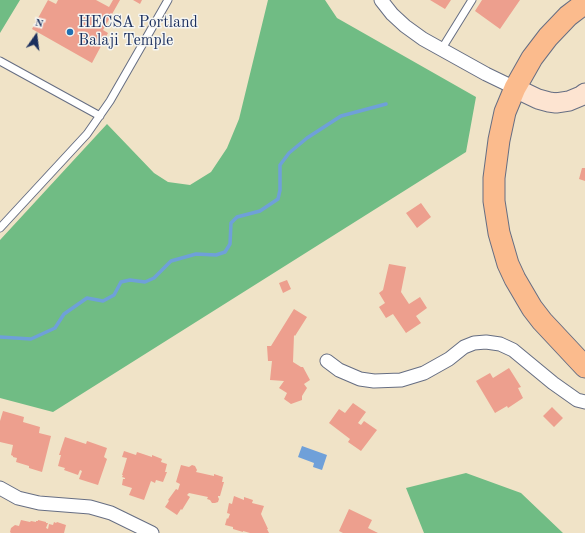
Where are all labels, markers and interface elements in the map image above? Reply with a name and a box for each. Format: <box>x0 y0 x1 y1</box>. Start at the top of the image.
place label: HECSA Portland Balaji Temple <box>78 13 198 51</box>
north arrow <box>16 16 56 56</box>
text: N <box>34 18 44 30</box>
marker: HECSA Portland Balaji Temple <box>65 27 75 37</box>

